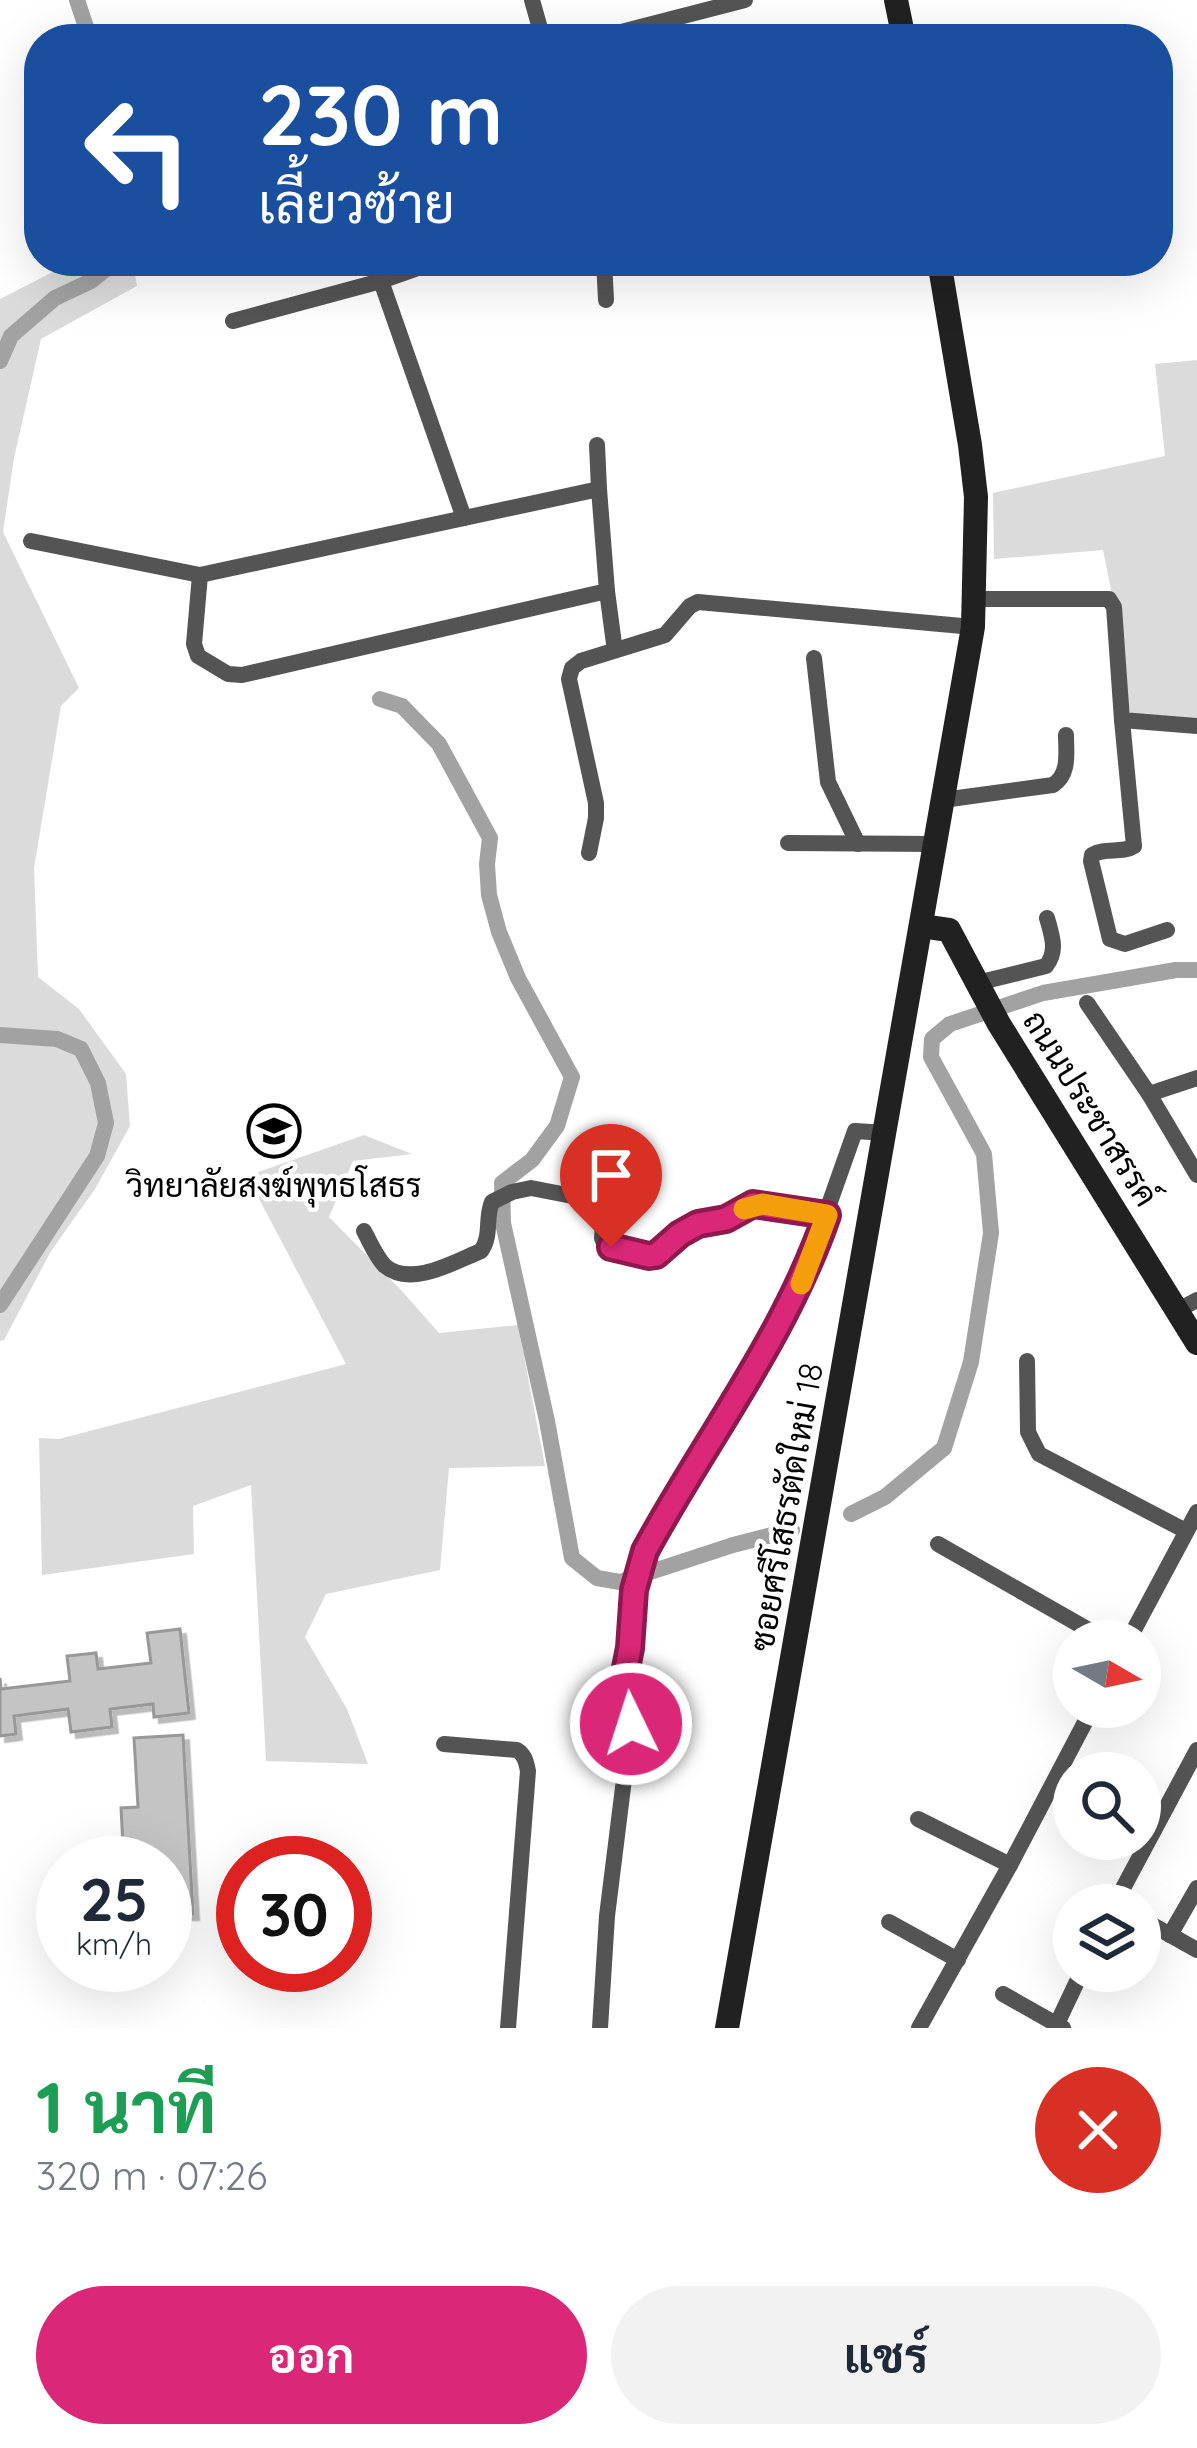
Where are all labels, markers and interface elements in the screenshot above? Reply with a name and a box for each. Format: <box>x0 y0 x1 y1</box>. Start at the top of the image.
text: 230 m <box>258 61 503 166</box>
icon: left <box>60 72 216 228</box>
text: เลี้ยวซ้าย <box>258 169 455 237</box>
street label: ถนนประชาสรรค์ <box>1015 1002 1168 1213</box>
school or university icon: วิทยาลัยสงฆ์พุทธโสธร <box>246 1103 302 1159</box>
pin <box>560 1124 662 1247</box>
icon: arrive <box>578 1142 644 1208</box>
place label: วิทยาลัยสงฆ์พุทธโสธร <box>125 1164 422 1208</box>
street label: ซอยศรีโสธรตัดใหม่ 18 <box>740 1359 831 1654</box>
north arrow <box>1053 1620 1161 1728</box>
map controls <box>1053 1620 1161 1992</box>
position arrow <box>568 1661 694 1787</box>
button: search <box>1053 1752 1161 1860</box>
speed limit sign: 30 <box>216 1836 372 1992</box>
text: 25 <box>80 1861 148 1936</box>
button: layers <box>1053 1884 1161 1992</box>
text: km/h <box>76 1925 152 1963</box>
text: 1 นาที <box>36 2061 217 2151</box>
button: close <box>1035 2067 1161 2193</box>
text: 320 m · 07:26 <box>36 2151 267 2200</box>
button: ออก <box>36 2286 587 2424</box>
button: แชร์ <box>611 2286 1161 2424</box>

